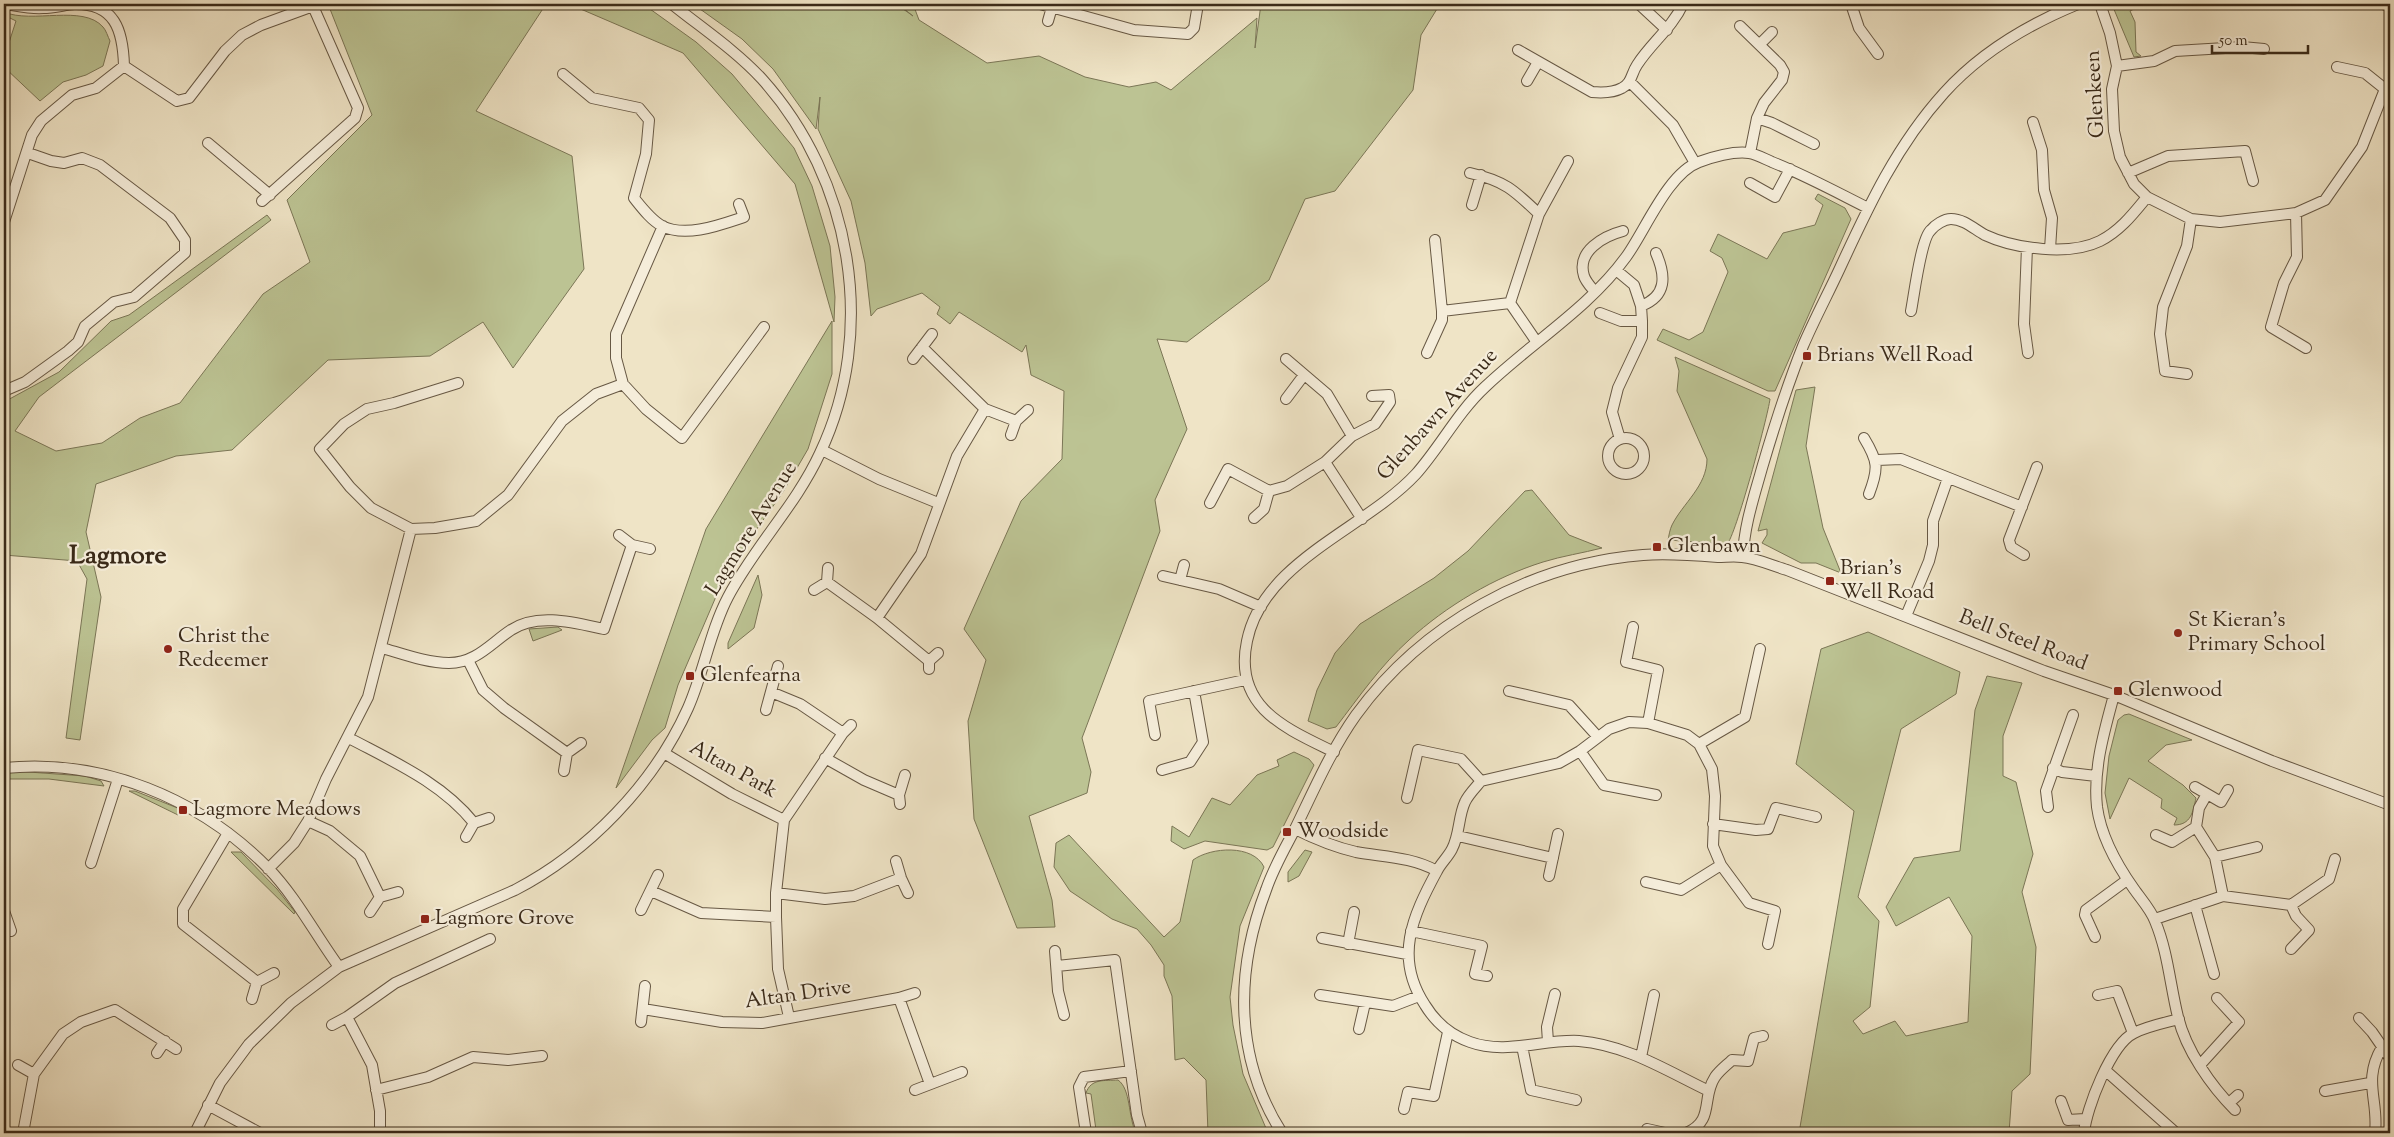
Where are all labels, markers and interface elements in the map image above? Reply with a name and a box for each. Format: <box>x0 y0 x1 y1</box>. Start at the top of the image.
scale bar <box>2212 22 2308 54</box>
text: 50 m <box>2218 31 2248 52</box>
street label: Glenkeen <box>2079 49 2113 139</box>
place label: Brians Well Road <box>1817 341 1973 371</box>
street label: Glenbawn Avenue <box>1370 342 1506 488</box>
marker: Brians Well Road <box>1801 350 1813 362</box>
street label: Lagmore Avenue <box>699 456 805 602</box>
place label: Glenbawn <box>1667 532 1761 562</box>
district label: Lagmore <box>69 538 167 575</box>
marker: Glenbawn <box>1651 541 1663 553</box>
place label: Brian's Well Road <box>1840 554 1934 608</box>
marker: Brian's Well Road <box>1824 575 1836 587</box>
street label: Bell Steel Road <box>1954 603 2092 679</box>
place label: St Kieran's Primary School <box>2188 606 2326 660</box>
place label: Christ the Redeemer <box>178 622 270 676</box>
marker: St Kieran's Primary School <box>2172 627 2184 639</box>
marker: Christ the Redeemer <box>162 643 174 655</box>
place label: Glenfearna <box>700 661 801 691</box>
marker: Glenfearna <box>684 670 696 682</box>
place label: Glenwood <box>2128 676 2222 706</box>
marker: Glenwood <box>2112 685 2124 697</box>
street label: Altan Park <box>683 733 783 807</box>
place label: Lagmore Meadows <box>193 795 361 825</box>
marker: Lagmore Meadows <box>177 804 189 816</box>
place label: Woodside <box>1297 817 1389 847</box>
marker: Woodside <box>1281 826 1293 838</box>
place label: Lagmore Grove <box>435 904 574 934</box>
marker: Lagmore Grove <box>419 913 431 925</box>
street label: Altan Drive <box>743 973 853 1017</box>

